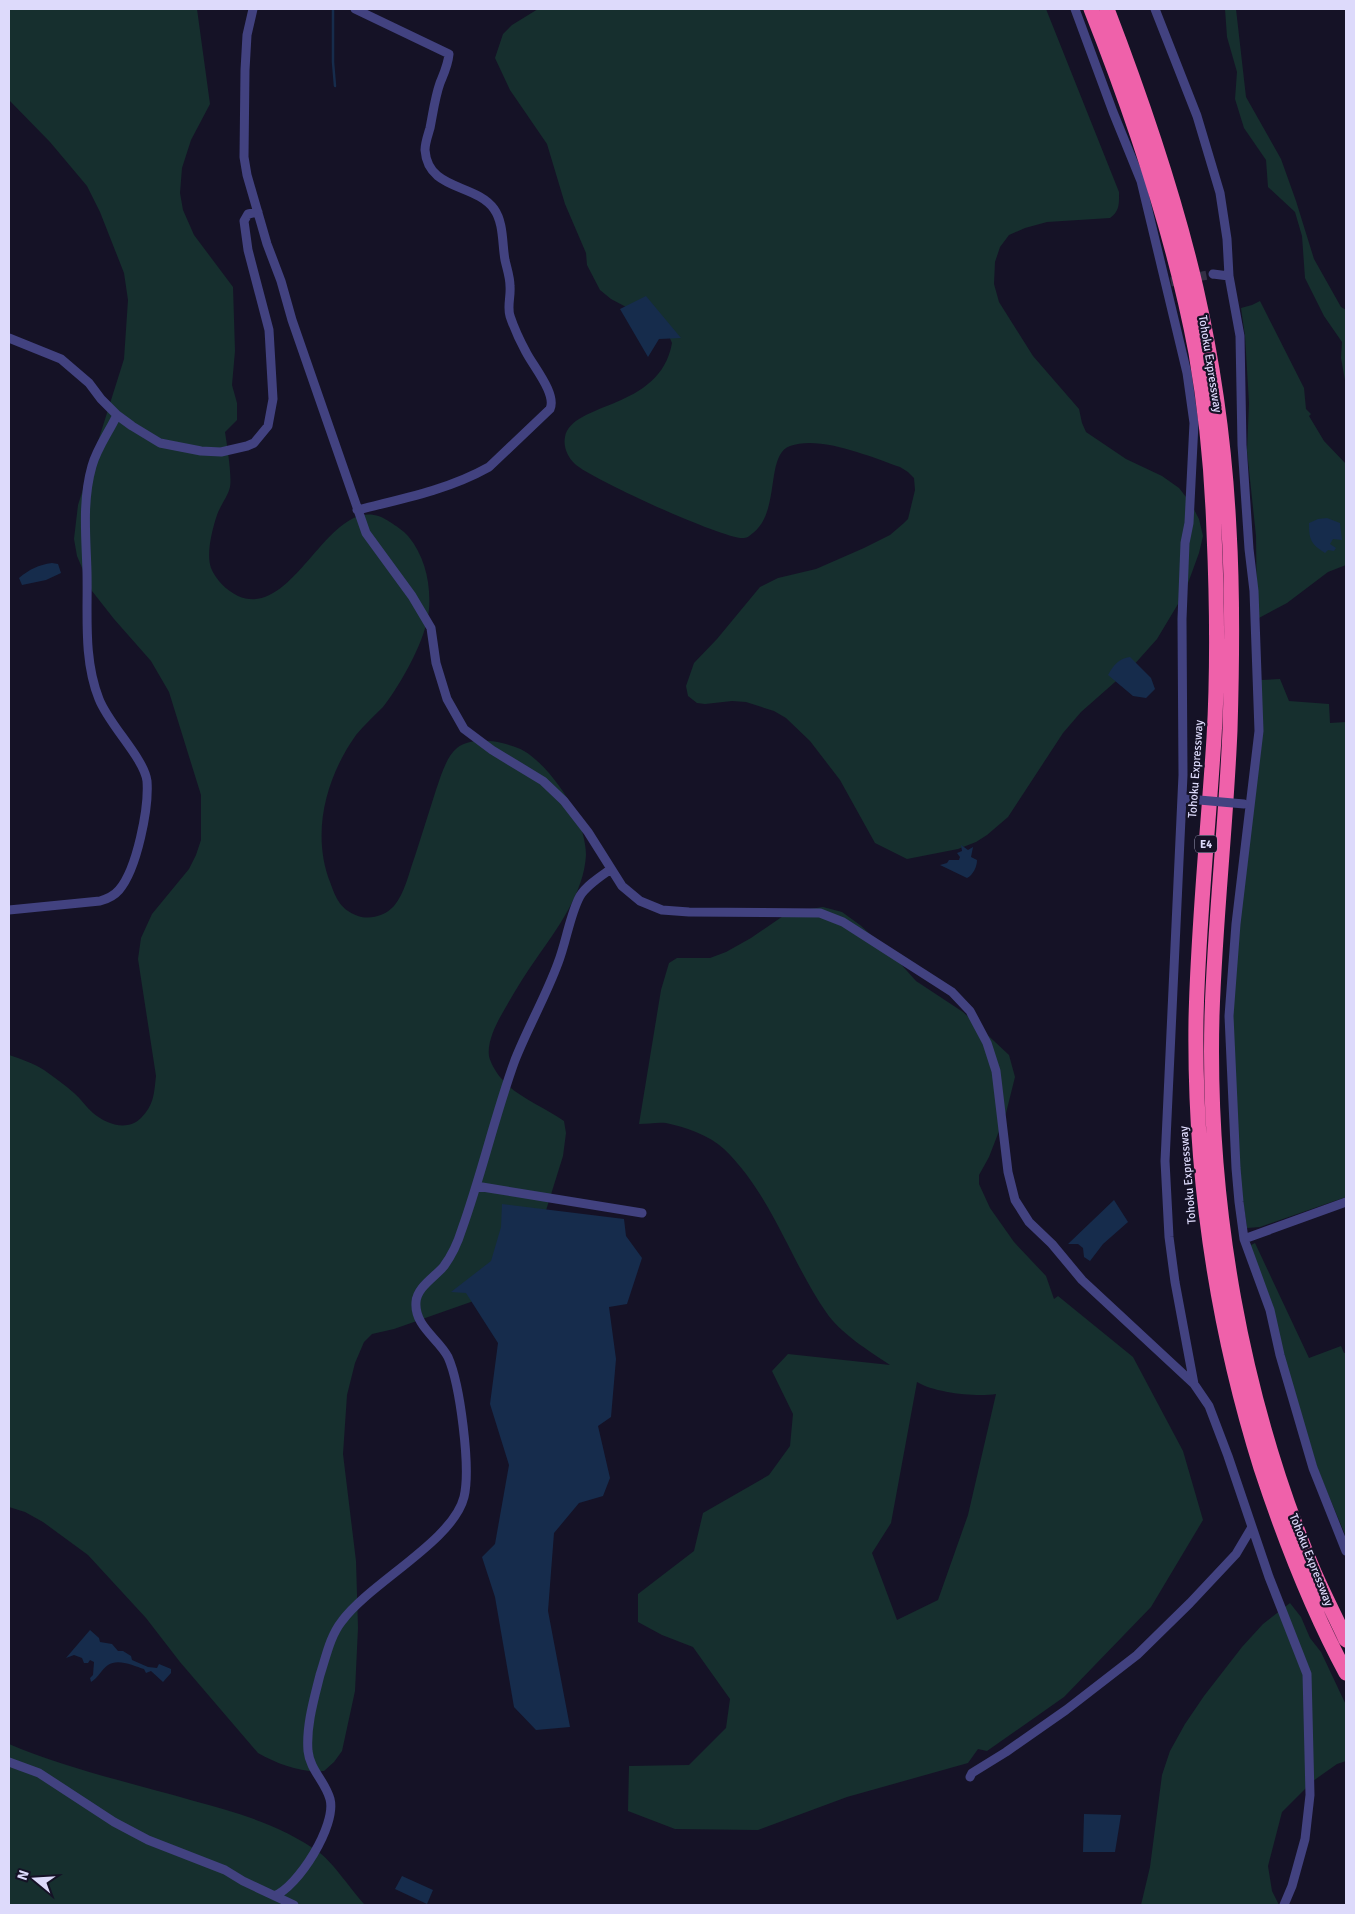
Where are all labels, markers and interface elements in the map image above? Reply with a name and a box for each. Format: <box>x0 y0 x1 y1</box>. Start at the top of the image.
street label: Tohoku Expressway <box>1195 314 1225 414</box>
street label: Tohoku Expressway <box>1185 719 1207 819</box>
road number: E4 <box>1195 836 1217 852</box>
street label: Tohoku Expressway <box>1176 1125 1200 1225</box>
street label: Tohoku Expressway <box>1286 1512 1337 1609</box>
north arrow <box>10 1854 60 1904</box>
text: N <box>14 1868 33 1882</box>

